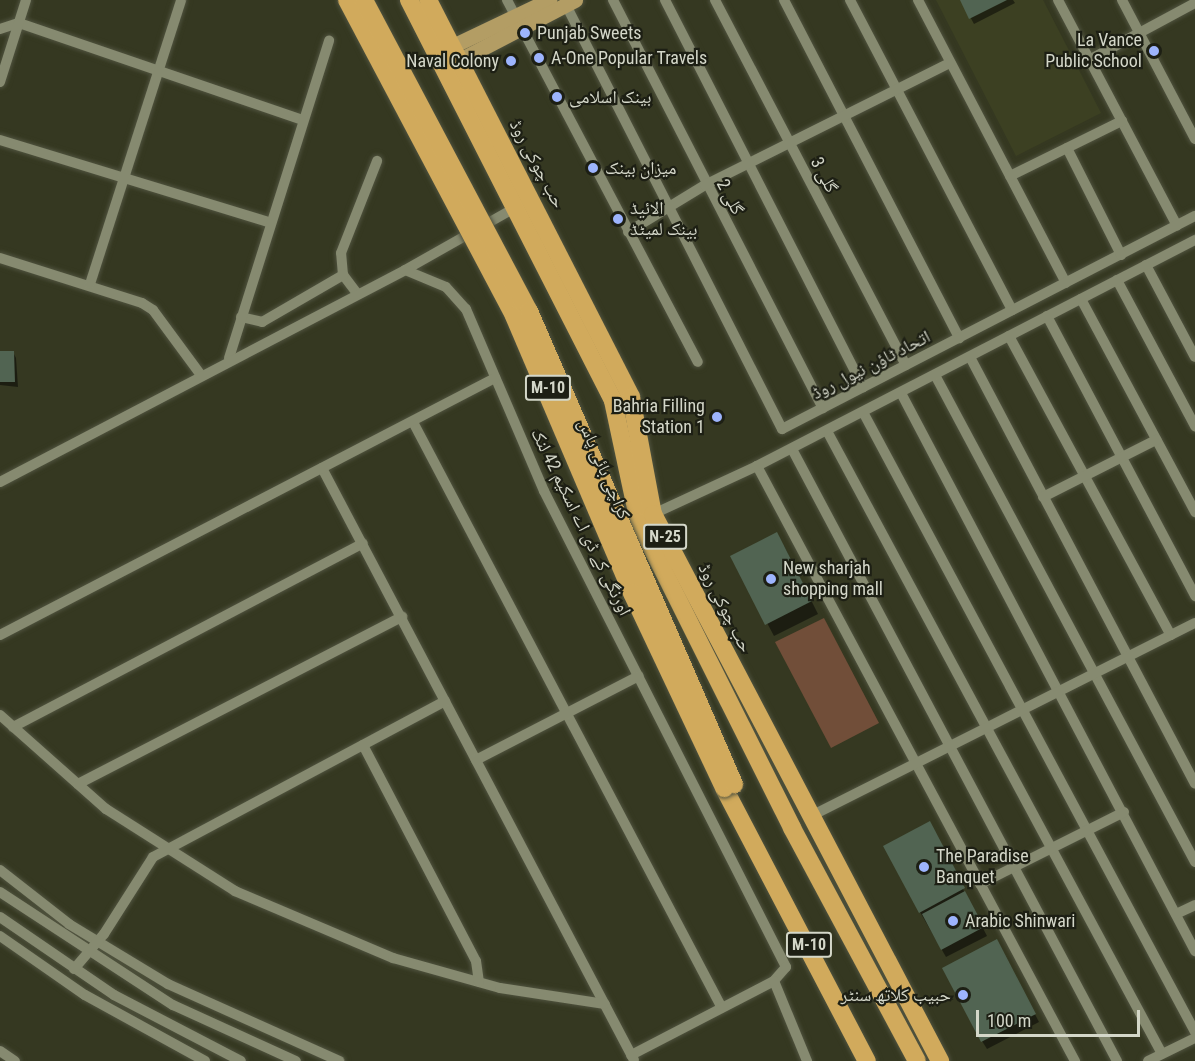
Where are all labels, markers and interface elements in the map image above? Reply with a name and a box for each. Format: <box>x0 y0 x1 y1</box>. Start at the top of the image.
place label: Punjab Sweets <box>537 22 642 44</box>
marker: Punjab Sweets <box>518 26 532 40</box>
place label: La Vance Public School <box>1045 30 1142 72</box>
marker: La Vance Public School <box>1147 44 1161 58</box>
place label: A-One Popular Travels <box>551 47 707 69</box>
place label: Naval Colony <box>406 50 499 72</box>
marker: A-One Popular Travels <box>532 51 546 65</box>
marker: Naval Colony <box>504 54 518 68</box>
place label: بینک اسلامی <box>569 86 651 108</box>
marker: بینک اسلامی <box>550 90 564 104</box>
street label: حب چوکی روڈ <box>505 116 569 212</box>
street label: گلی 3 <box>806 153 842 197</box>
place label: میزان بینک <box>605 157 677 179</box>
marker: میزان بینک <box>586 161 600 175</box>
street label: گلی 2 <box>712 175 748 219</box>
place label: الائیڈ بینک لمیٹڈ <box>630 198 698 240</box>
marker: الائیڈ بینک لمیٹڈ <box>611 212 625 226</box>
street label: اتحاد ٹاؤن نیول روڈ <box>808 326 934 404</box>
road number: M-10 <box>524 375 572 401</box>
place label: Bahria Filling Station 1 <box>613 396 705 438</box>
marker: Bahria Filling Station 1 <box>710 410 724 424</box>
street label: کراچی بائی پاس <box>573 416 635 522</box>
street label: اورنگی کے ڈی اے اسکیم 42 لنک <box>526 425 636 619</box>
road number: N-25 <box>642 524 688 550</box>
place label: New sharjah shopping mall <box>783 558 883 600</box>
street label: حب چوکی روڈ <box>693 560 757 656</box>
marker: New sharjah shopping mall <box>764 572 778 586</box>
place label: The Paradise Banquet <box>936 846 1029 888</box>
marker: The Paradise Banquet <box>917 860 931 874</box>
place label: Arabic Shinwari <box>965 910 1075 932</box>
marker: Arabic Shinwari <box>946 914 960 928</box>
road number: M-10 <box>785 932 833 958</box>
place label: حبیب کلاتھ سنٹر <box>841 984 951 1006</box>
marker: حبیب کلاتھ سنٹر <box>956 988 970 1002</box>
scale bar <box>979 998 1142 1036</box>
text: 100 m <box>987 1010 1031 1031</box>

